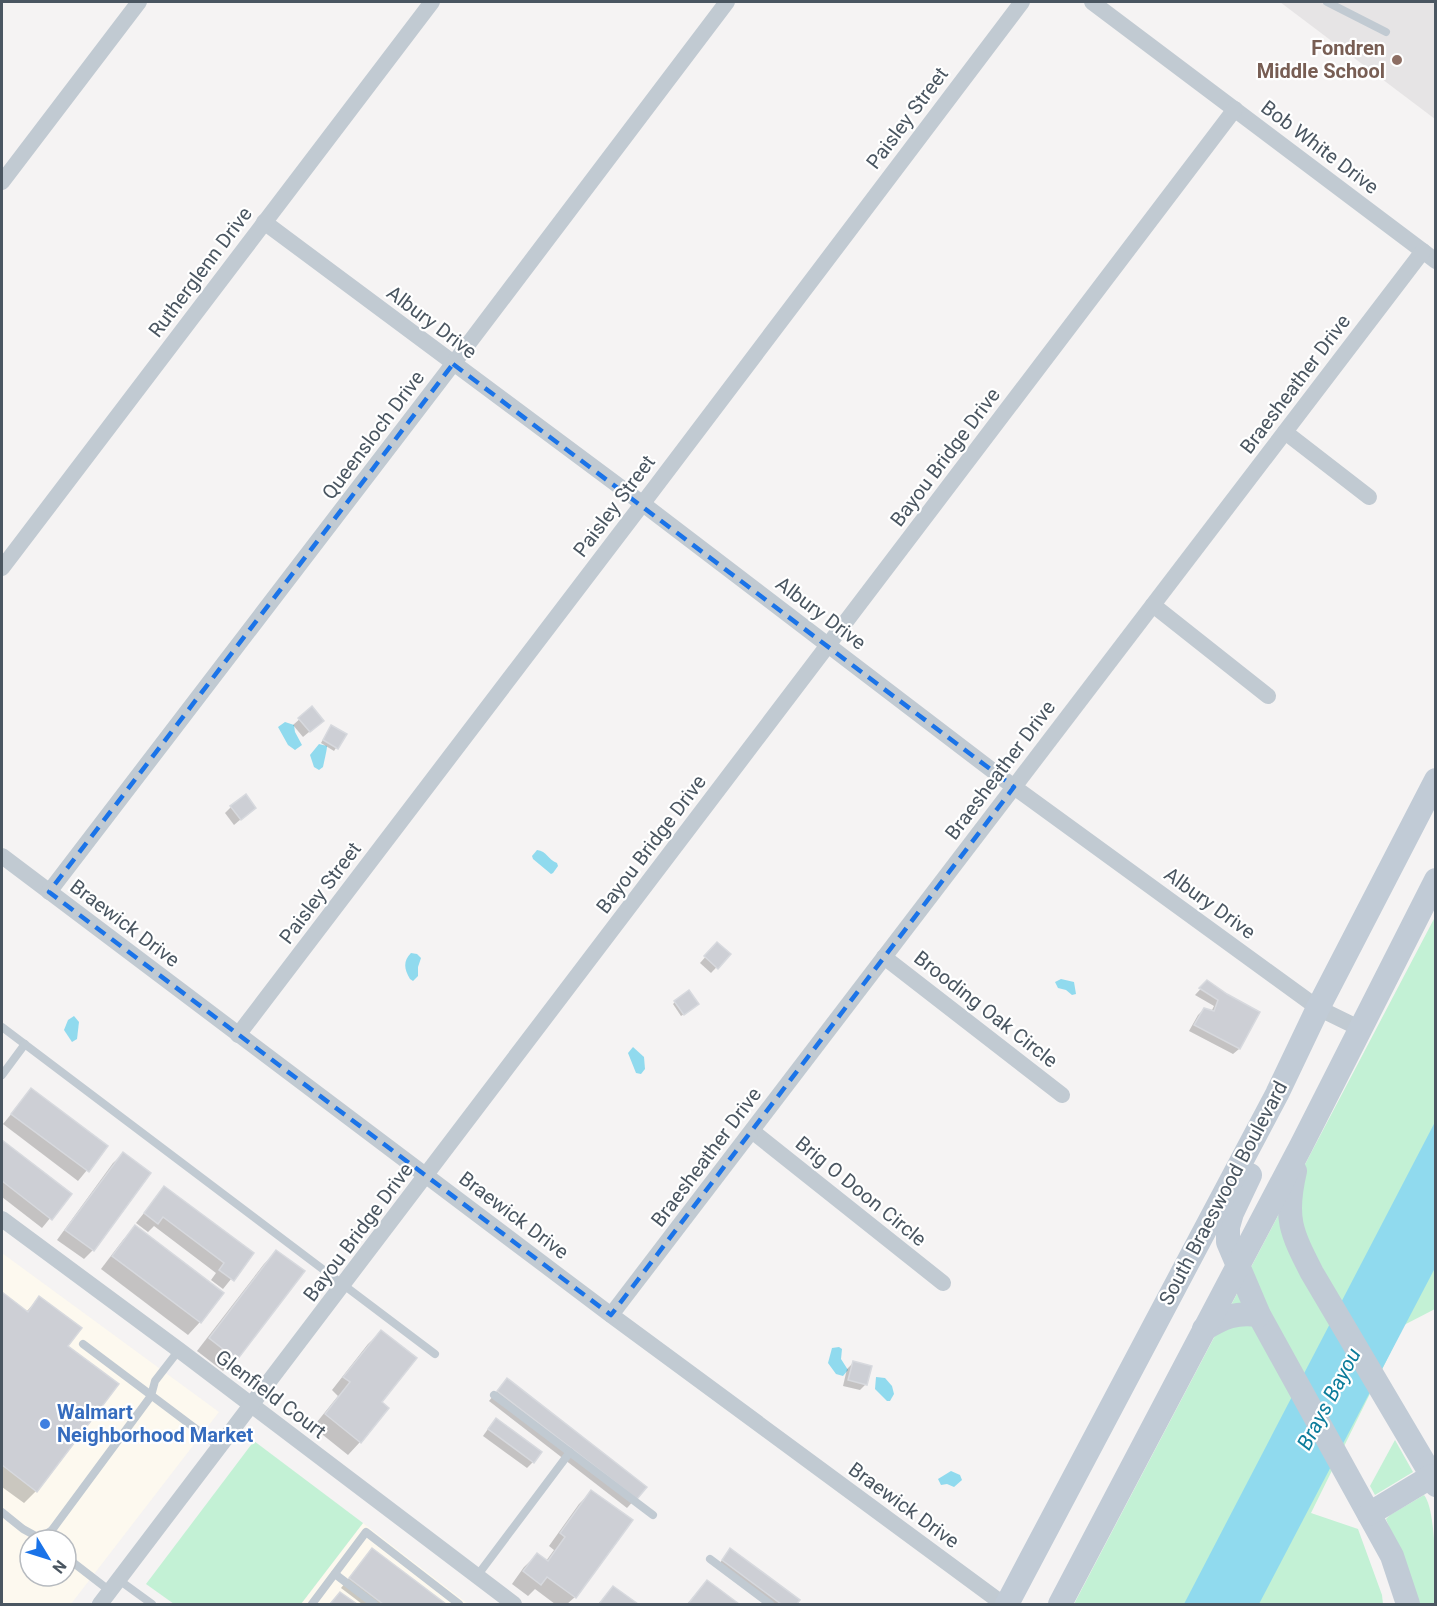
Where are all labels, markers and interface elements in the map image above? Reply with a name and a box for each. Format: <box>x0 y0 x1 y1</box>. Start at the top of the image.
place label: Fondren Middle School <box>1257 36 1385 83</box>
marker: Fondren Middle School <box>1390 53 1404 67</box>
street label: Paisley Street <box>861 62 953 174</box>
street label: Bob White Drive <box>1257 95 1383 199</box>
street label: Rutherglenn Drive <box>143 202 257 342</box>
street label: Albury Drive <box>382 280 482 364</box>
street label: Braesheather Drive <box>1235 310 1355 458</box>
street label: Queensloch Drive <box>317 366 429 504</box>
street label: Bayou Bridge Drive <box>885 383 1005 531</box>
street label: Paisley Street <box>568 450 660 562</box>
street label: Albury Drive <box>771 571 871 655</box>
street label: Braesheather Drive <box>940 696 1060 844</box>
street label: Bayou Bridge Drive <box>591 770 711 918</box>
street label: Paisley Street <box>274 837 366 949</box>
street label: Albury Drive <box>1160 862 1260 944</box>
street label: Braewick Drive <box>66 874 184 972</box>
street label: Brooding Oak Circle <box>910 946 1062 1072</box>
street label: South Braeswood Boulevard <box>1154 1077 1292 1309</box>
street label: Braesheather Drive <box>646 1083 766 1231</box>
street label: Brig O Doon Circle <box>791 1131 931 1251</box>
street label: Bayou Bridge Drive <box>298 1158 418 1306</box>
street label: Braewick Drive <box>455 1166 573 1264</box>
water label: Brays Bayou <box>1292 1344 1366 1454</box>
street label: Glenfield Court <box>211 1345 331 1443</box>
place label: Walmart Neighborhood Market <box>57 1400 254 1447</box>
marker: Walmart Neighborhood Market <box>38 1417 52 1431</box>
street label: Braewick Drive <box>844 1457 964 1553</box>
north arrow <box>18 1528 78 1588</box>
text: N <box>48 1557 70 1577</box>

